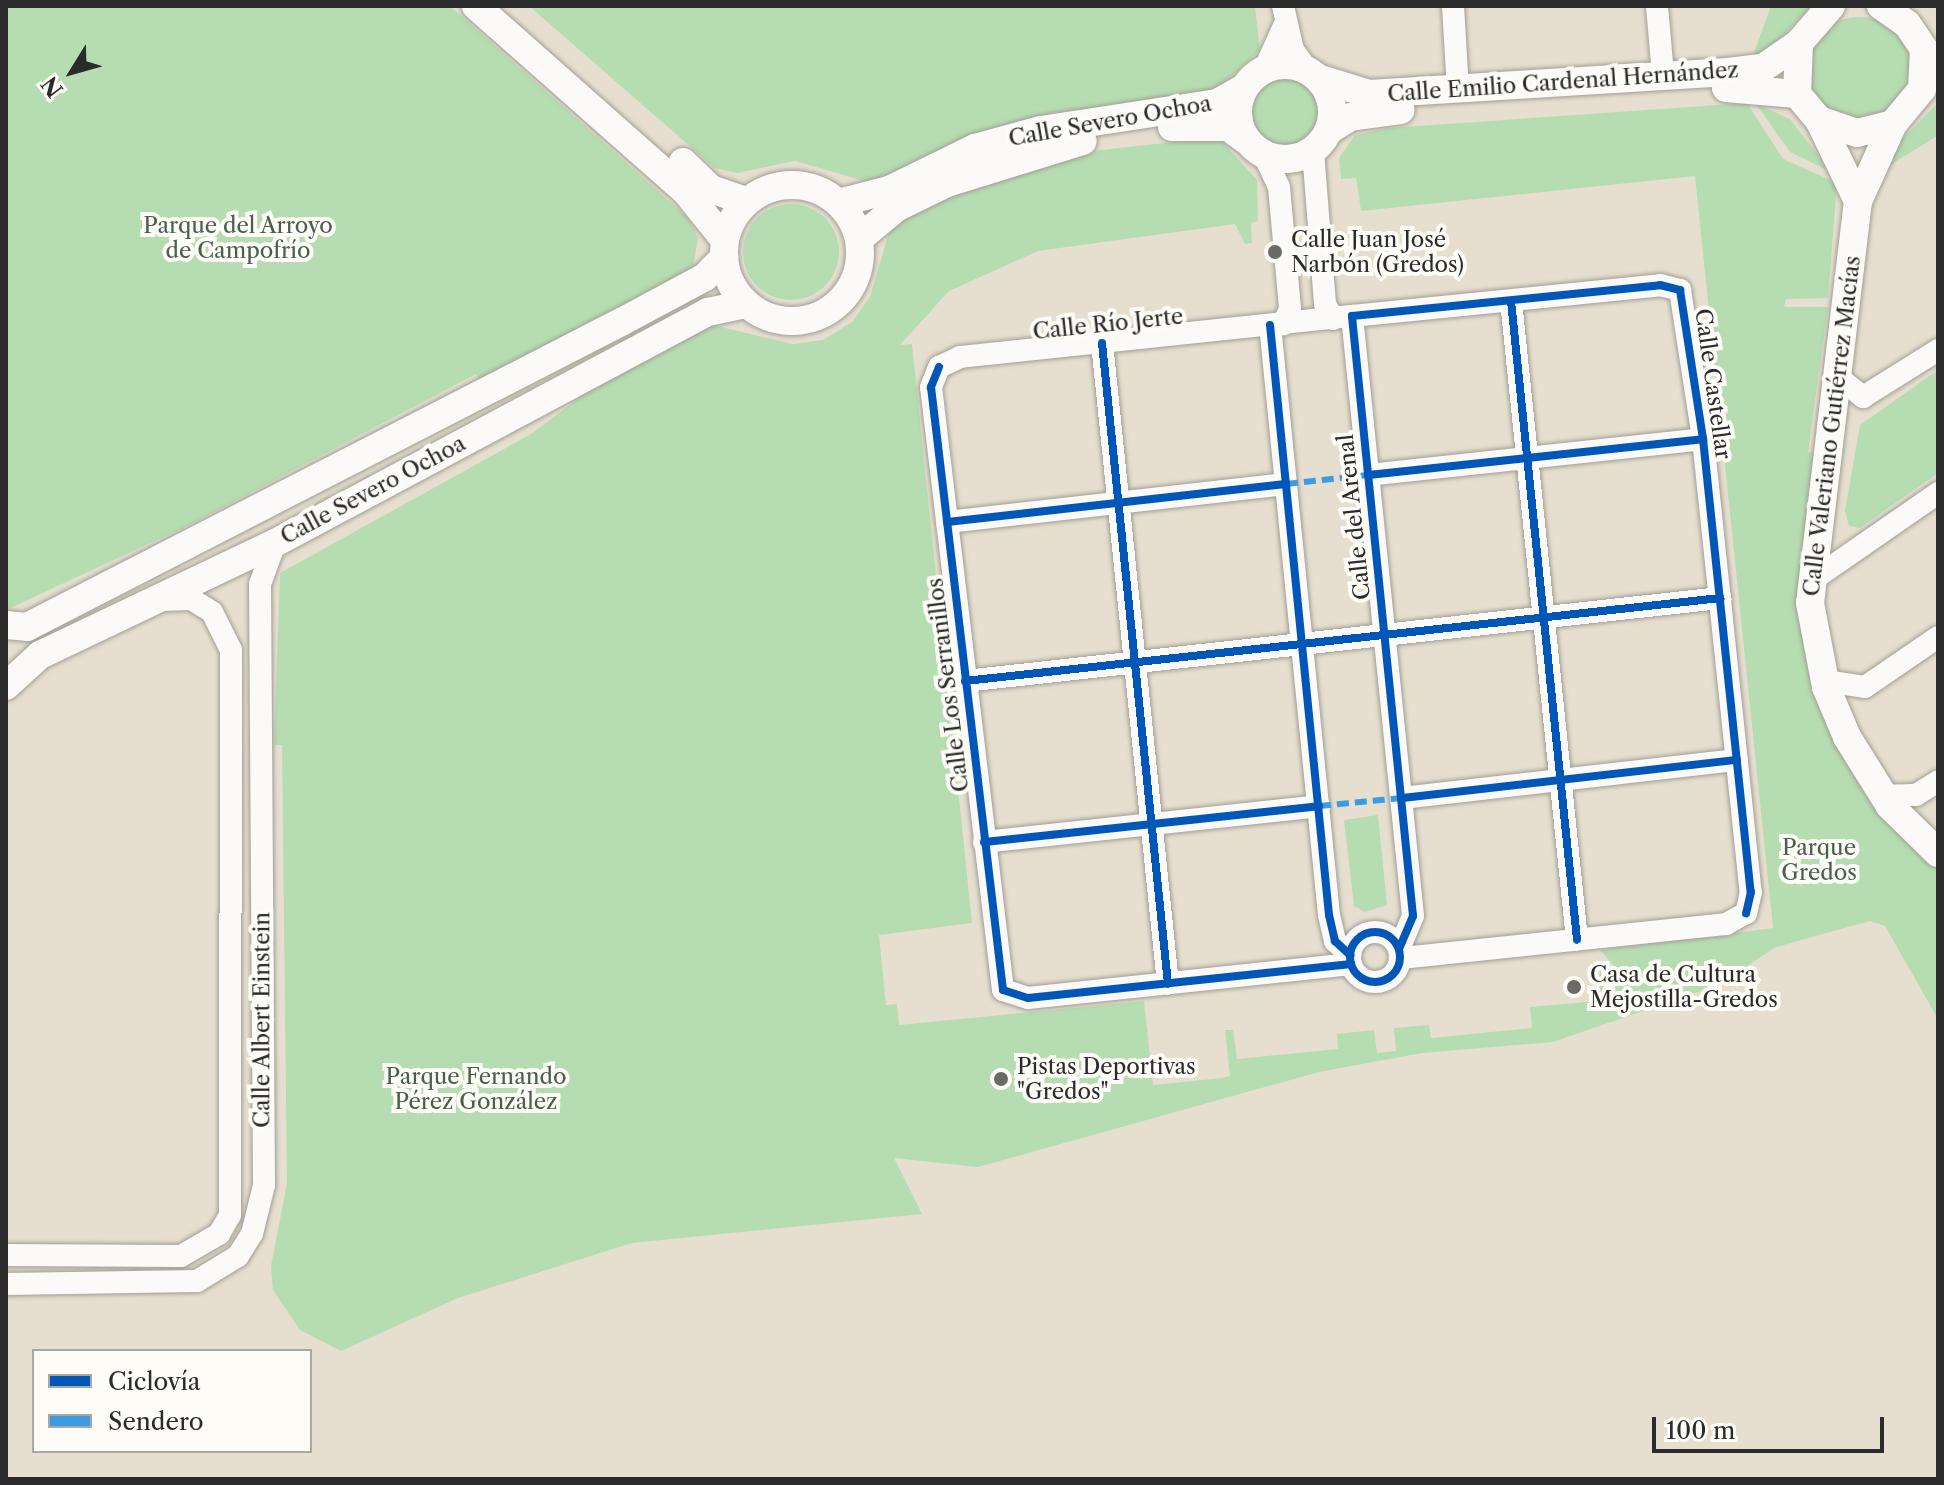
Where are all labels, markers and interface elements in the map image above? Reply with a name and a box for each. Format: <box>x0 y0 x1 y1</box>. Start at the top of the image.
north arrow <box>32 32 112 112</box>
street label: Calle Emilio Cardenal Hernández <box>1387 57 1739 107</box>
text: N <box>36 71 69 103</box>
street label: Calle Severo Ochoa <box>1006 90 1214 152</box>
park label: Parque del Arroyo de Campofrío <box>143 212 333 264</box>
place label: Calle Juan José Narbón (Gredos) <box>1291 226 1464 278</box>
marker: Calle Juan José Narbón (Gredos) <box>1266 243 1284 261</box>
street label: Calle Valeriano Gutiérrez Macías <box>1798 254 1866 598</box>
street label: Calle Río Jerte <box>1031 303 1185 345</box>
street label: Calle Castellar <box>1689 307 1737 461</box>
street label: Calle Severo Ochoa <box>276 430 470 550</box>
street label: Calle del Arenal <box>1332 432 1376 602</box>
street label: Calle Los Serranillos <box>922 577 974 793</box>
park label: Parque Gredos <box>1781 834 1857 886</box>
street label: Calle Albert Einstein <box>249 912 275 1128</box>
place label: Casa de Cultura Mejostilla-Gredos <box>1590 961 1778 1012</box>
marker: Casa de Cultura Mejostilla-Gredos <box>1565 978 1583 996</box>
place label: Pistas Deportivas "Gredos" <box>1017 1053 1196 1104</box>
park label: Parque Fernando Pérez González <box>386 1063 566 1114</box>
marker: Pistas Deportivas "Gredos" <box>992 1070 1010 1088</box>
legend <box>32 1349 312 1453</box>
text: Ciclovía <box>108 1367 201 1396</box>
scale bar <box>1656 1401 1888 1451</box>
text: Sendero <box>108 1407 203 1436</box>
text: 100 m <box>1666 1416 1735 1445</box>

